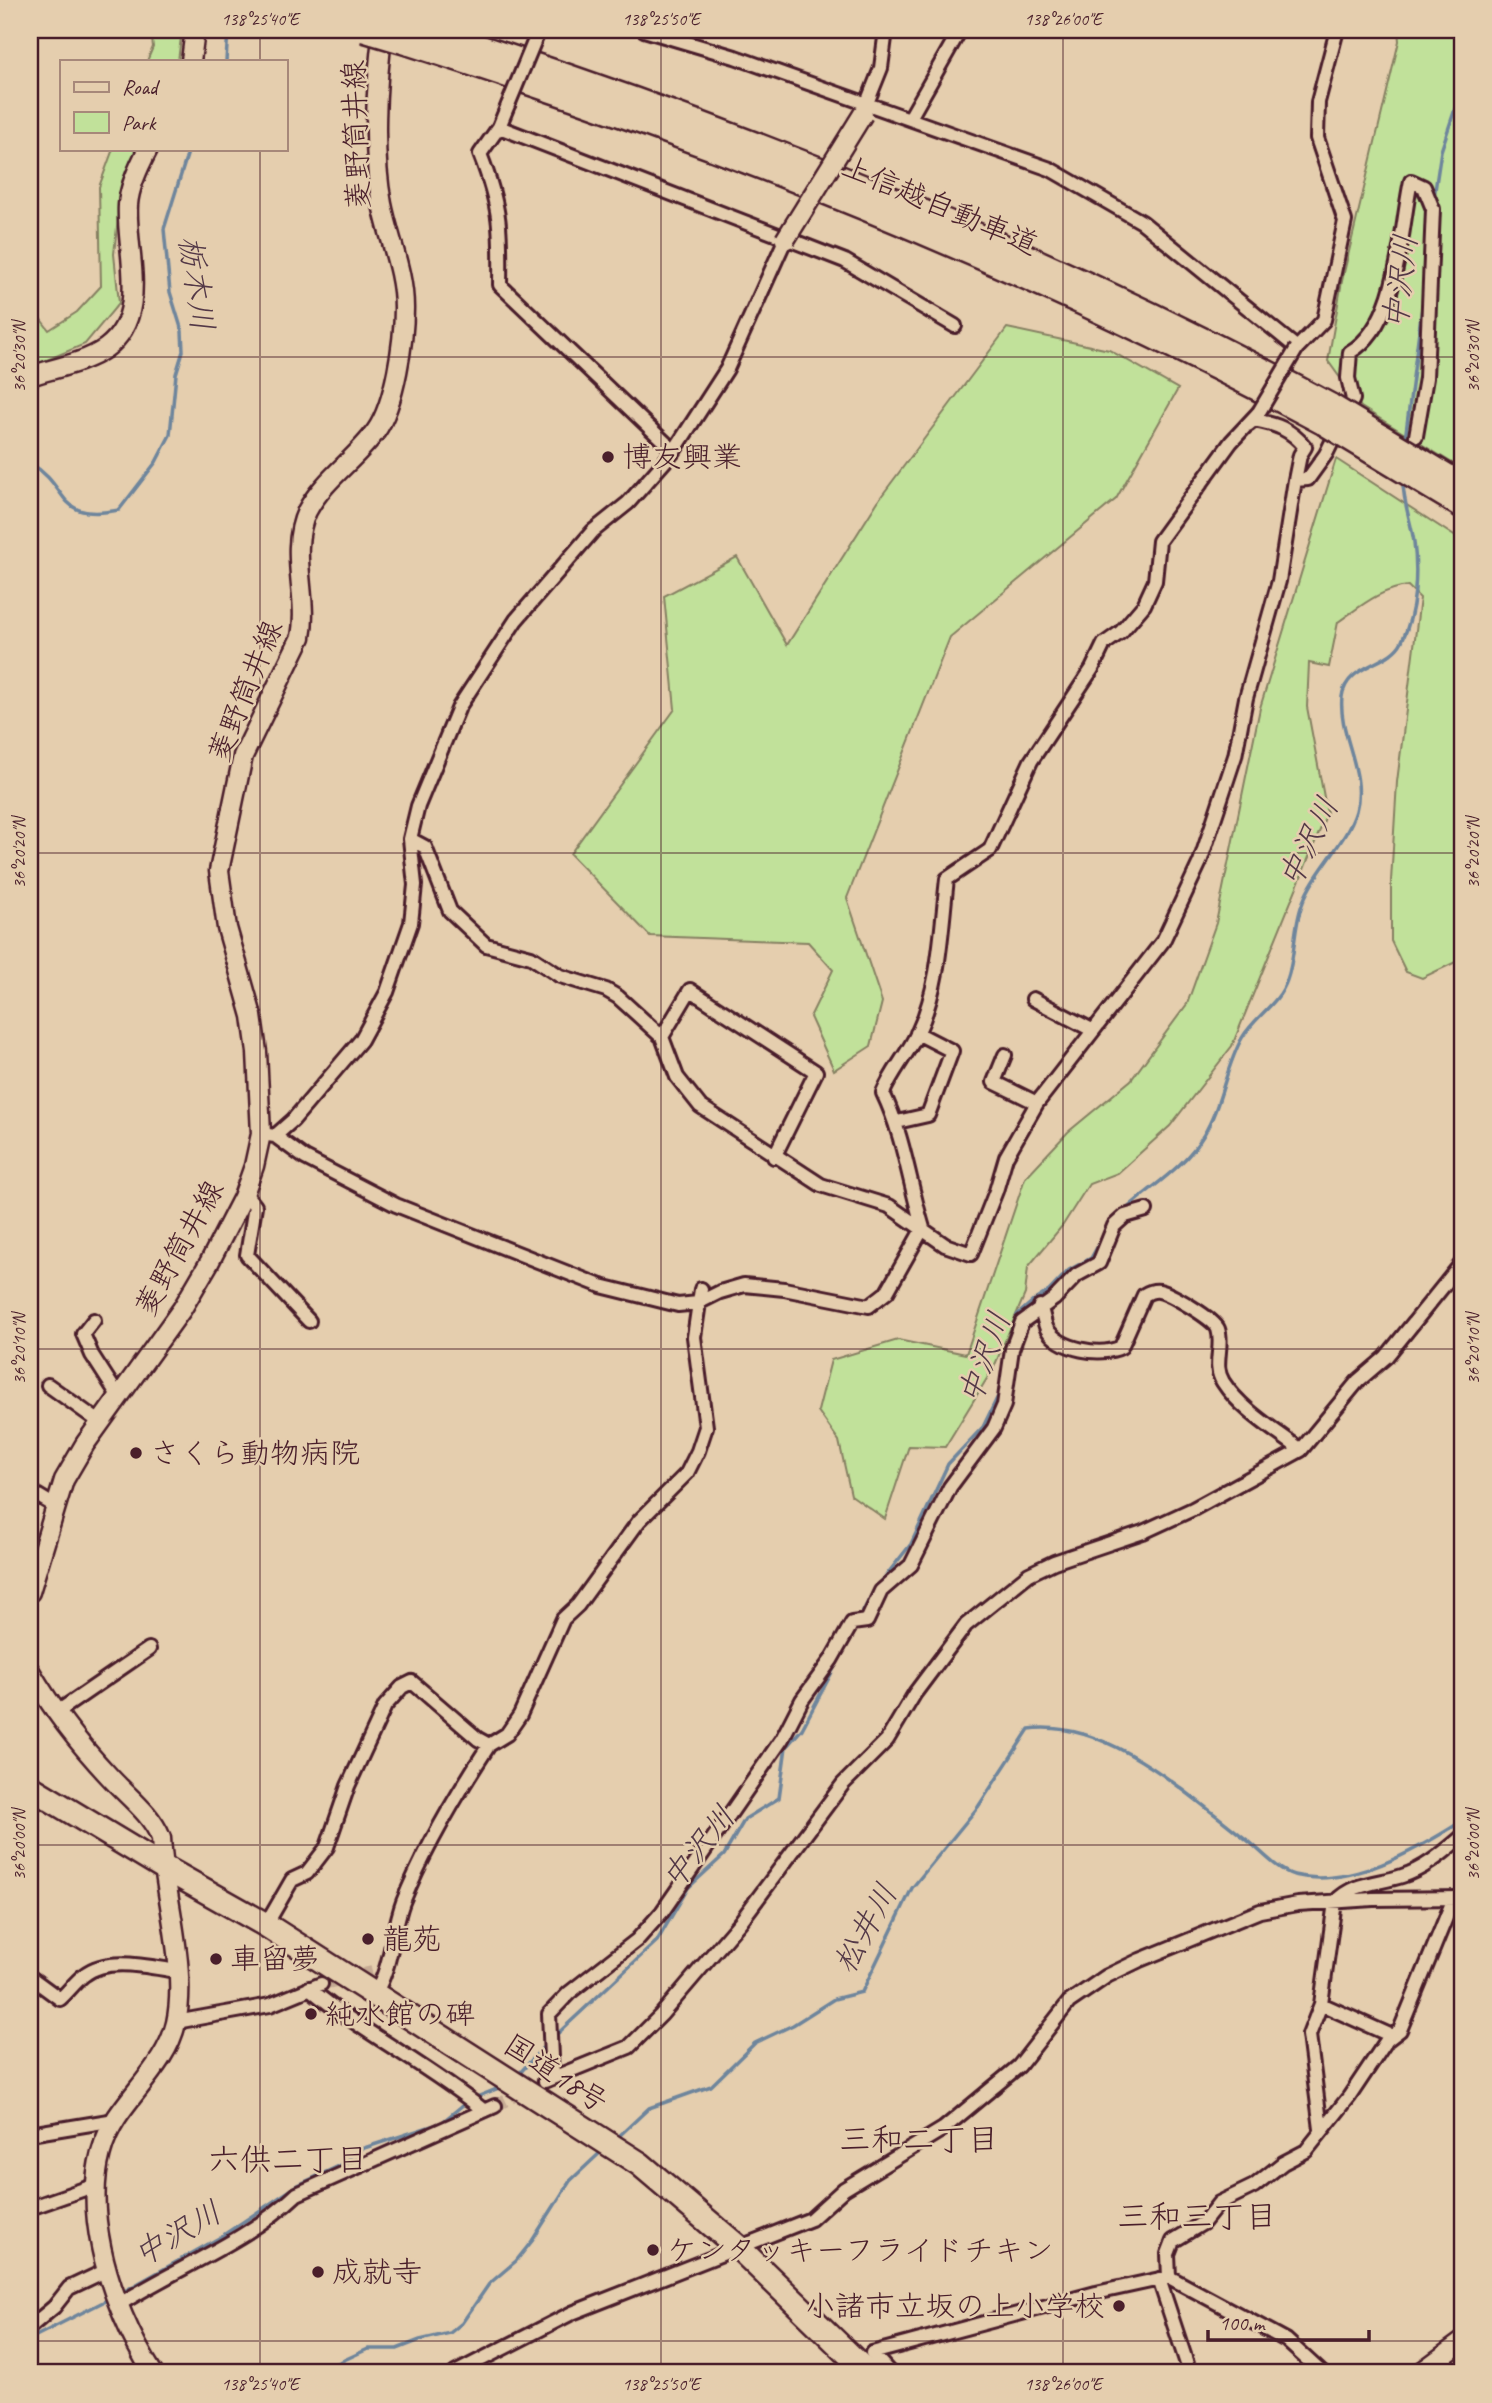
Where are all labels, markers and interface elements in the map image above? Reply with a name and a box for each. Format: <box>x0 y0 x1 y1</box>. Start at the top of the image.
text: 138°25'40"E <box>221 8 301 30</box>
text: 138°25'50"E <box>622 8 702 30</box>
text: 138°26'00"E <box>1024 8 1104 30</box>
street label: 菱野筒井線 <box>334 59 378 211</box>
legend <box>60 60 287 150</box>
text: Road <box>122 74 161 100</box>
text: Park <box>122 110 157 136</box>
street label: 上信越自動車道 <box>836 146 1044 264</box>
water label: 中沢川 <box>1374 232 1427 332</box>
water label: 栃木川 <box>170 233 223 333</box>
text: 36°20'30"N <box>8 318 30 392</box>
text: 36°20'30"N <box>1462 318 1484 392</box>
place label: 博友興業 <box>622 438 742 476</box>
marker: 博友興業 <box>600 449 616 465</box>
street label: 菱野筒井線 <box>199 614 291 768</box>
water label: 中沢川 <box>1269 790 1348 894</box>
text: 36°20'20"N <box>8 814 30 888</box>
text: 36°20'20"N <box>1462 814 1484 888</box>
street label: 菱野筒井線 <box>126 1173 232 1323</box>
water label: 中沢川 <box>949 1306 1020 1410</box>
text: 36°20'10"N <box>8 1310 30 1384</box>
text: 36°20'10"N <box>1462 1310 1484 1384</box>
place label: さくら動物病院 <box>150 1434 360 1472</box>
marker: さくら動物病院 <box>128 1445 144 1461</box>
water label: 中沢川 <box>652 1797 745 1898</box>
text: 36°20'00"N <box>8 1806 30 1880</box>
text: 36°20'00"N <box>1462 1806 1484 1880</box>
water label: 松井川 <box>824 1876 907 1980</box>
place label: 龍苑 <box>382 1920 442 1958</box>
marker: 龍苑 <box>360 1931 376 1947</box>
place label: 車留夢 <box>230 1940 320 1978</box>
marker: 車留夢 <box>208 1951 224 1967</box>
place label: 純水館の碑 <box>325 1995 475 2033</box>
marker: 純水館の碑 <box>303 2006 319 2022</box>
street label: 国道18号 <box>497 2025 615 2121</box>
district label: 三和二丁目 <box>839 2119 999 2160</box>
district label: 六供二丁目 <box>208 2139 368 2180</box>
water label: 中沢川 <box>125 2192 229 2275</box>
district label: 三和三丁目 <box>1117 2196 1277 2237</box>
place label: ケンタッキーフライドチキン <box>667 2231 1053 2269</box>
marker: ケンタッキーフライドチキン <box>645 2242 661 2258</box>
place label: 成就寺 <box>332 2253 422 2291</box>
marker: 成就寺 <box>310 2264 326 2280</box>
place label: 小諸市立坂の上小学校 <box>805 2287 1105 2325</box>
marker: 小諸市立坂の上小学校 <box>1111 2298 1127 2314</box>
scale bar <box>1208 2298 1370 2342</box>
text: 100 m <box>1219 2310 1266 2336</box>
text: 138°25'40"E <box>221 2373 301 2395</box>
text: 138°25'50"E <box>622 2373 702 2395</box>
text: 138°26'00"E <box>1024 2373 1104 2395</box>

